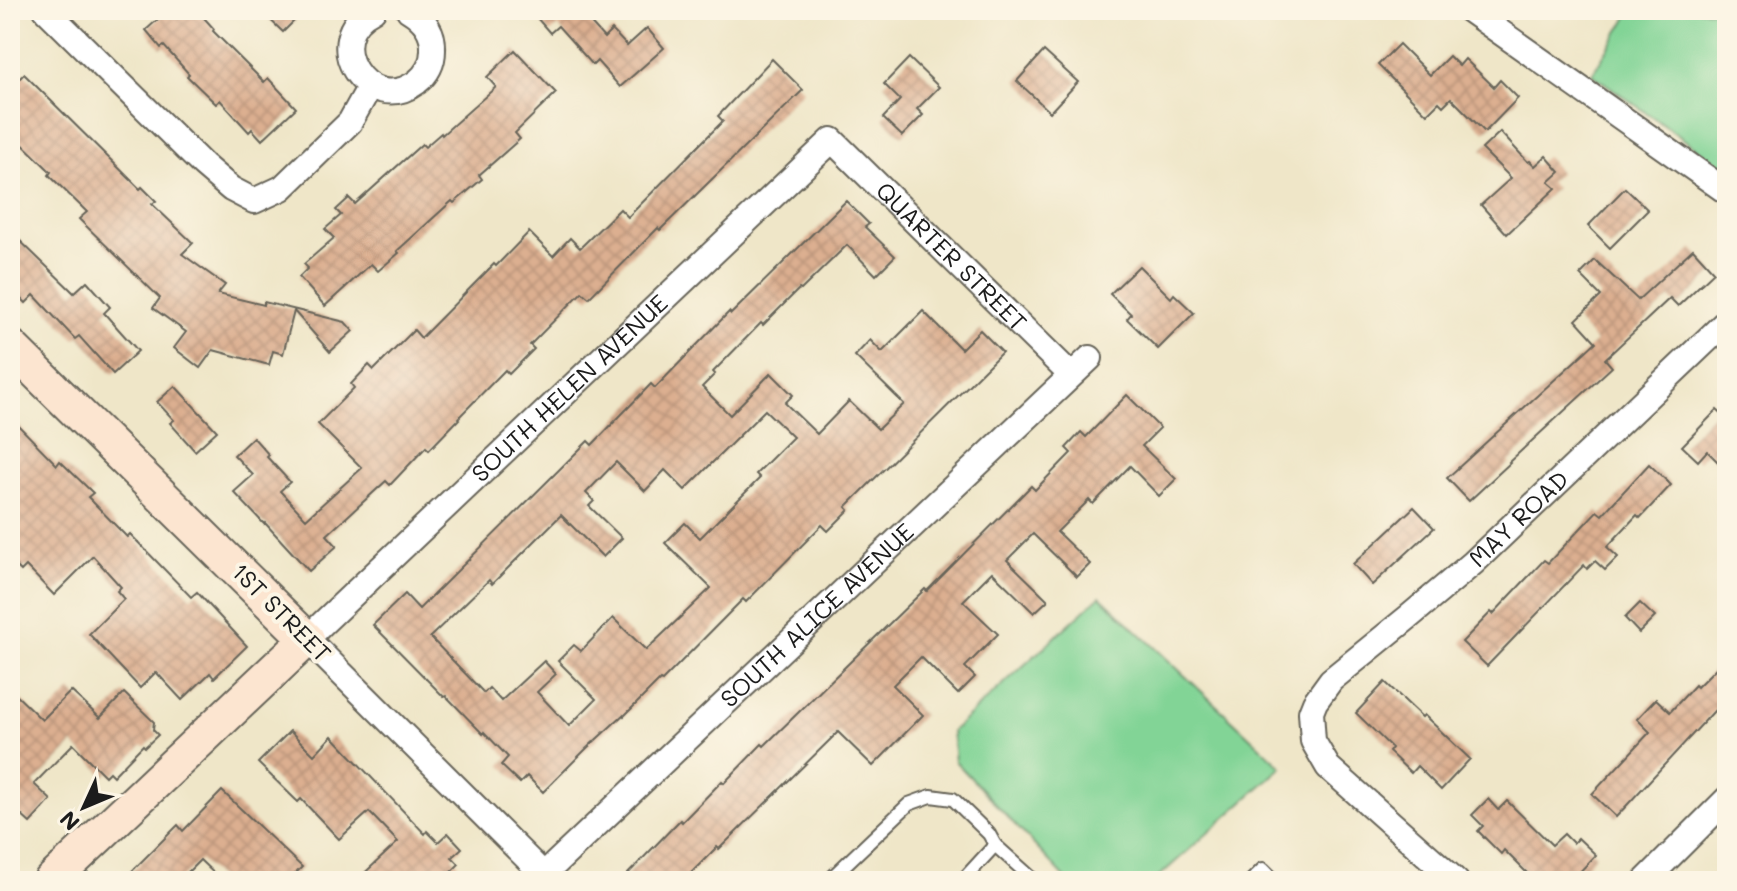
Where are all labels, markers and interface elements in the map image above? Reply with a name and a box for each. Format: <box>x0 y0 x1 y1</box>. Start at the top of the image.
street label: QUARTER STREET <box>870 175 1034 337</box>
street label: SOUTH HELEN AVENUE <box>464 287 674 488</box>
street label: MAY ROAD <box>1461 463 1575 573</box>
street label: SOUTH ALICE AVENUE <box>713 516 920 713</box>
street label: 1ST STREET <box>226 556 338 668</box>
north arrow <box>44 767 124 847</box>
text: N <box>53 805 85 837</box>

